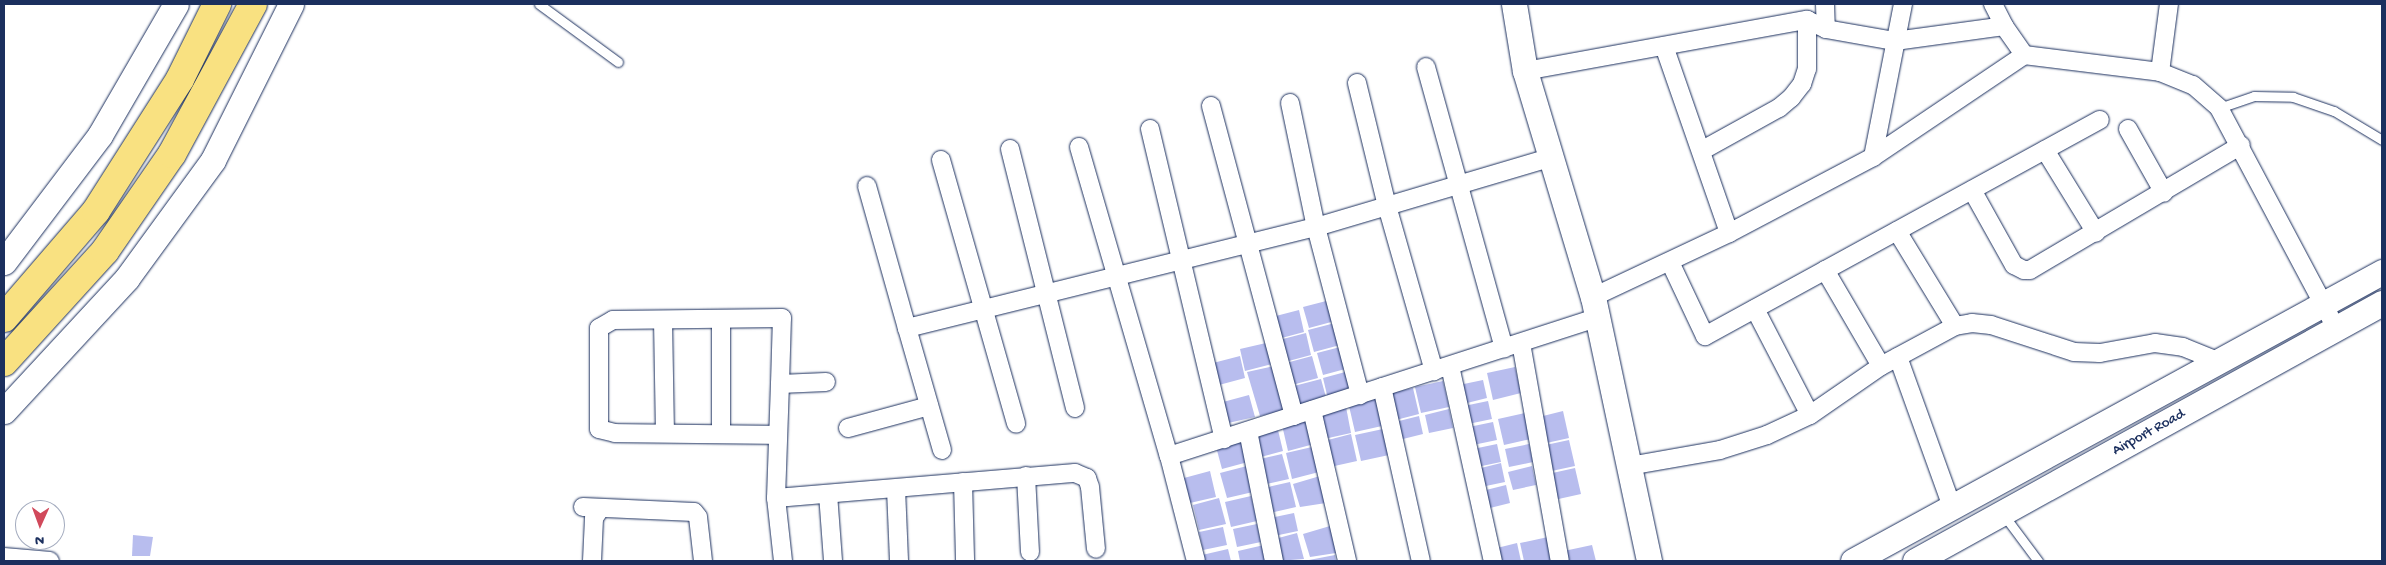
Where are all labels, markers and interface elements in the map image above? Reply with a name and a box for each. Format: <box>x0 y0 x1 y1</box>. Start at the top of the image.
street label: Airport Road <box>2110 406 2188 460</box>
north arrow <box>15 500 65 550</box>
text: N <box>35 531 44 548</box>

